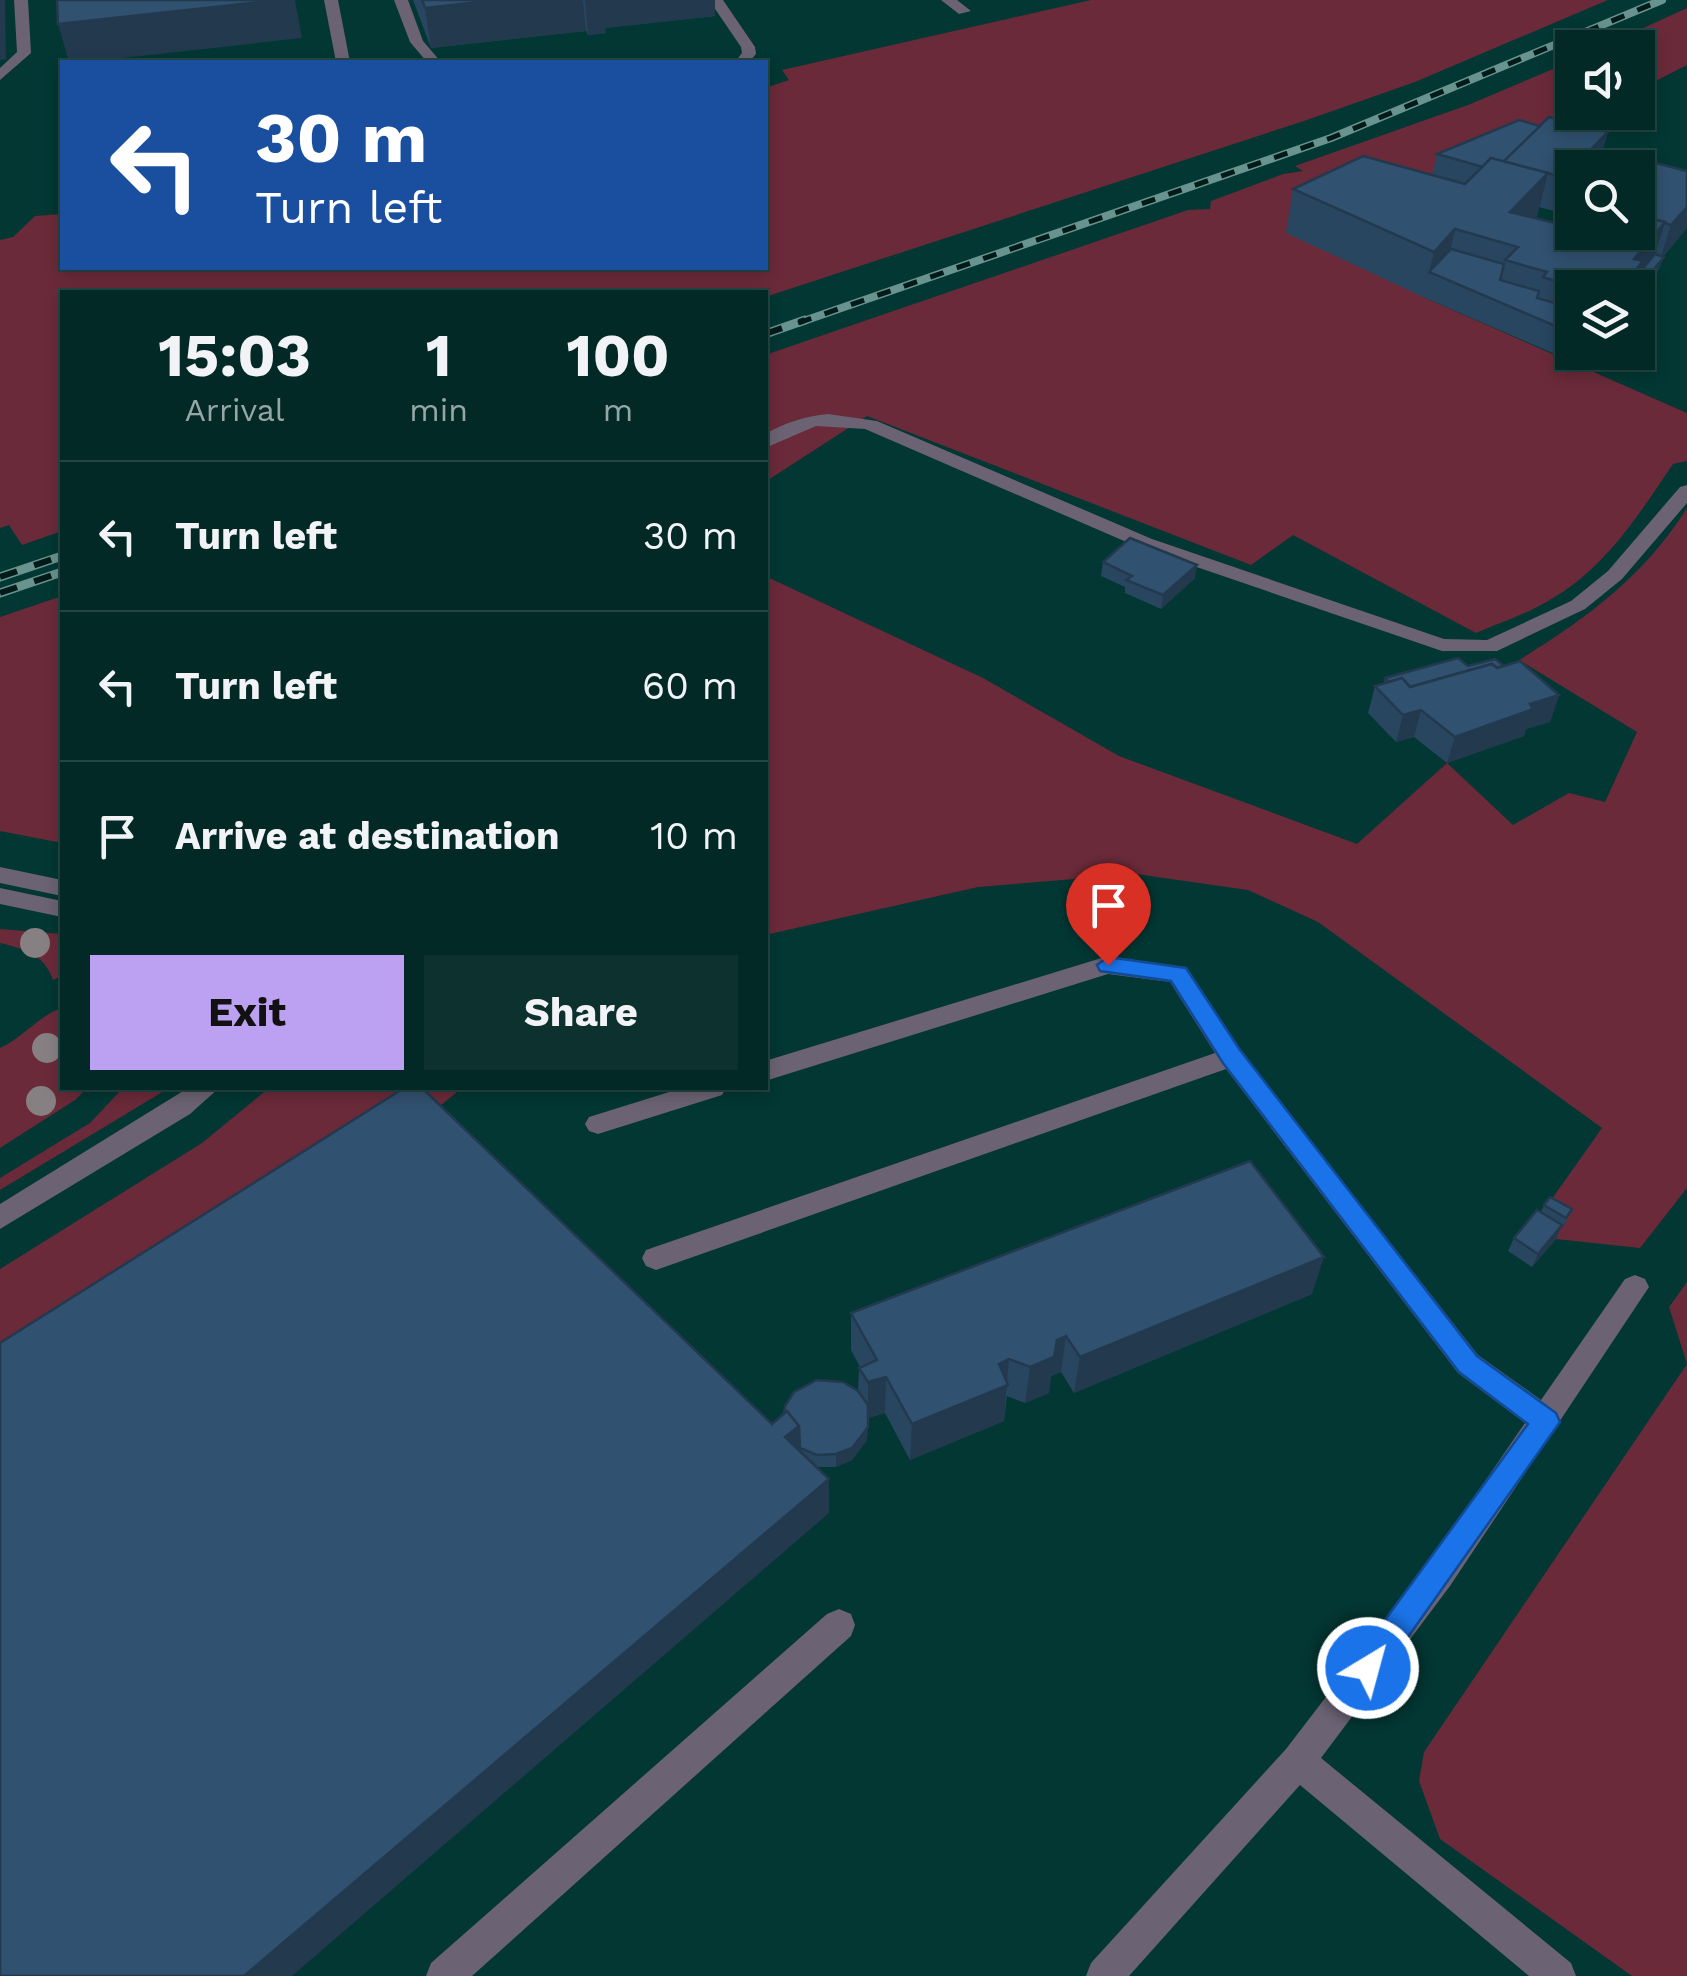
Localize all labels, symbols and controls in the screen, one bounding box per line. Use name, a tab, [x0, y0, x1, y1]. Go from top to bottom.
map controls	[1555, 30, 1655, 370]
button: sound	[1555, 30, 1655, 130]
text: 30 m	[255, 97, 427, 179]
icon: left	[90, 100, 220, 230]
button: search	[1555, 150, 1655, 250]
text: Turn left	[255, 181, 442, 234]
button: layers	[1555, 270, 1655, 370]
text: 15:03	[158, 320, 311, 391]
text: 1	[426, 320, 452, 391]
text: 100	[567, 320, 670, 391]
text: Arrival	[185, 391, 285, 429]
text: min	[409, 391, 468, 429]
text: m	[603, 391, 633, 429]
icon: left	[90, 509, 145, 564]
text: Turn left	[175, 514, 337, 558]
text: 30 m	[643, 514, 738, 558]
icon: left	[90, 659, 145, 714]
text: Turn left	[175, 664, 337, 708]
text: 60 m	[642, 664, 738, 708]
icon: arrive	[90, 809, 145, 864]
text: Arrive at destination	[175, 814, 560, 858]
text: 10 m	[650, 814, 738, 858]
pin	[1066, 863, 1151, 966]
icon: arrive	[1081, 878, 1136, 933]
button: Exit	[90, 955, 404, 1070]
button: Share	[424, 955, 738, 1070]
position arrow	[1316, 1616, 1420, 1720]

